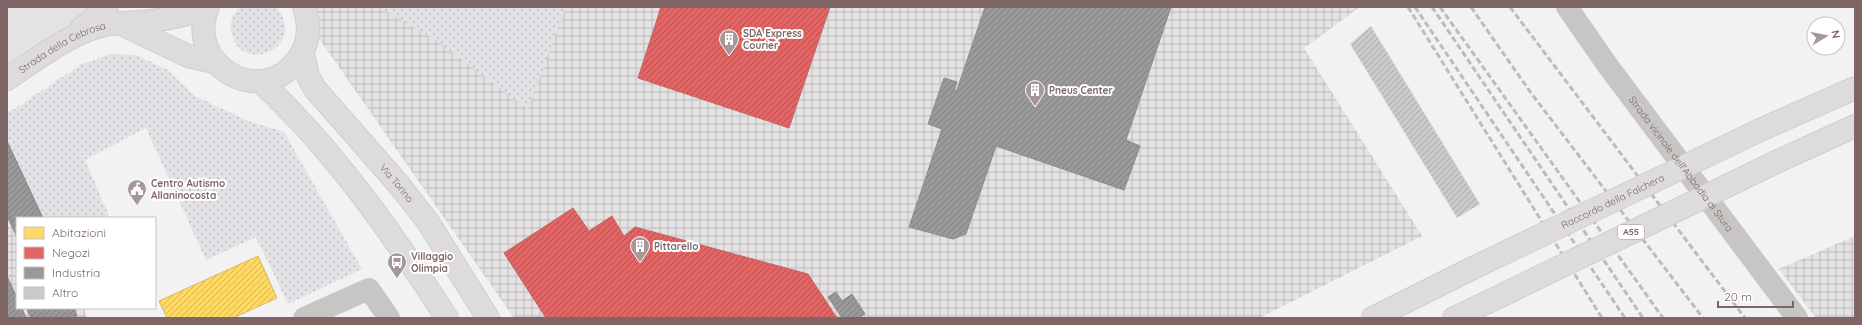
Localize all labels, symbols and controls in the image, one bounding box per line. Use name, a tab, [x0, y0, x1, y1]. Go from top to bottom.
north arrow	[1806, 16, 1846, 56]
street label: Strada della Cebrosa	[16, 19, 107, 76]
place label: SDA Express Courier	[743, 27, 802, 52]
building icon: SDA Express Courier	[718, 28, 740, 56]
text: N	[1828, 29, 1843, 39]
building icon: Pneus Center	[1024, 79, 1046, 107]
place label: Pneus Center	[1049, 84, 1113, 97]
street label: Strada vicinale dell'Abbadia di Stura	[1626, 94, 1736, 234]
street label: Via Torino	[377, 161, 416, 205]
street label: Raccordo della Falchera	[1559, 171, 1666, 232]
place label: Centro Autismo Allaninocosta	[151, 177, 225, 202]
public building icon: Centro Autismo Allaninocosta	[126, 178, 148, 206]
legend	[16, 217, 156, 309]
text: Abitazioni	[52, 225, 106, 240]
road number: A55	[1618, 225, 1644, 239]
building icon: Pittarello	[629, 235, 651, 263]
place label: Pittarello	[654, 240, 698, 253]
text: Negozi	[52, 245, 90, 260]
place label: Villaggio Olimpia	[411, 250, 453, 275]
bus stop icon: Villaggio Olimpia	[386, 251, 408, 279]
text: Industria	[52, 265, 100, 280]
scale bar	[1718, 283, 1793, 309]
text: Altro	[52, 285, 78, 300]
text: 20 m	[1724, 289, 1752, 304]

